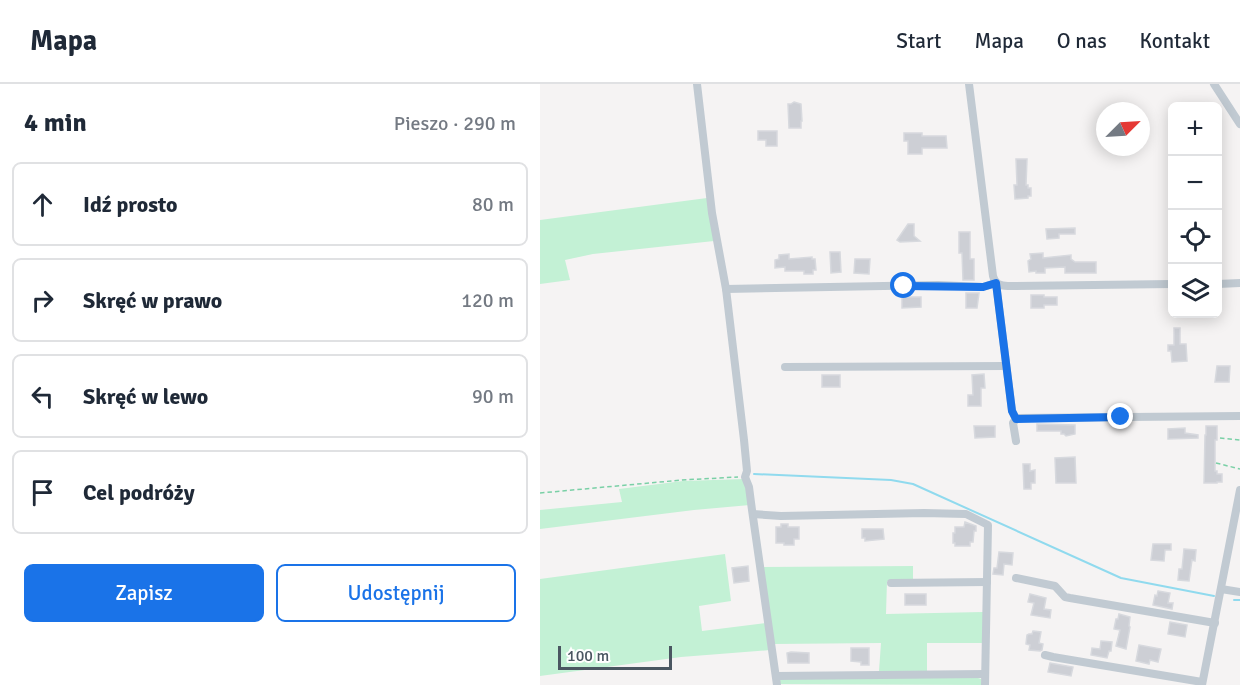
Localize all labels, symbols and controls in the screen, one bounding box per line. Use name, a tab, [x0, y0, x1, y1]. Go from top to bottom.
text: Mapa	[30, 24, 97, 58]
text: Start	[896, 28, 941, 54]
text: Mapa	[974, 28, 1024, 54]
text: O nas	[1057, 28, 1107, 54]
text: Kontakt	[1140, 28, 1210, 54]
north arrow	[1096, 102, 1150, 156]
map controls	[1168, 102, 1222, 318]
button: +	[1168, 102, 1222, 156]
text: 4 min	[24, 107, 87, 139]
text: Pieszo · 290 m	[394, 111, 516, 136]
button: −	[1168, 156, 1222, 210]
icon: ahead	[26, 188, 59, 221]
text: Idź prosto	[83, 191, 178, 218]
text: 80 m	[472, 192, 514, 217]
button: locate	[1168, 210, 1222, 264]
button: layers	[1168, 264, 1222, 318]
route start	[890, 272, 916, 298]
icon: right	[26, 284, 59, 317]
text: Skręć w prawo	[83, 287, 222, 314]
text: 120 m	[461, 288, 514, 313]
icon: left	[26, 380, 59, 413]
text: Skręć w lewo	[83, 383, 208, 410]
text: 90 m	[472, 384, 514, 409]
route end	[1107, 403, 1133, 429]
icon: arrive	[26, 476, 59, 509]
text: Cel podróży	[83, 479, 195, 506]
button: Zapisz	[24, 564, 264, 622]
button: Udostępnij	[276, 564, 516, 622]
scale bar	[558, 643, 672, 670]
text: 100 m	[567, 646, 609, 666]

